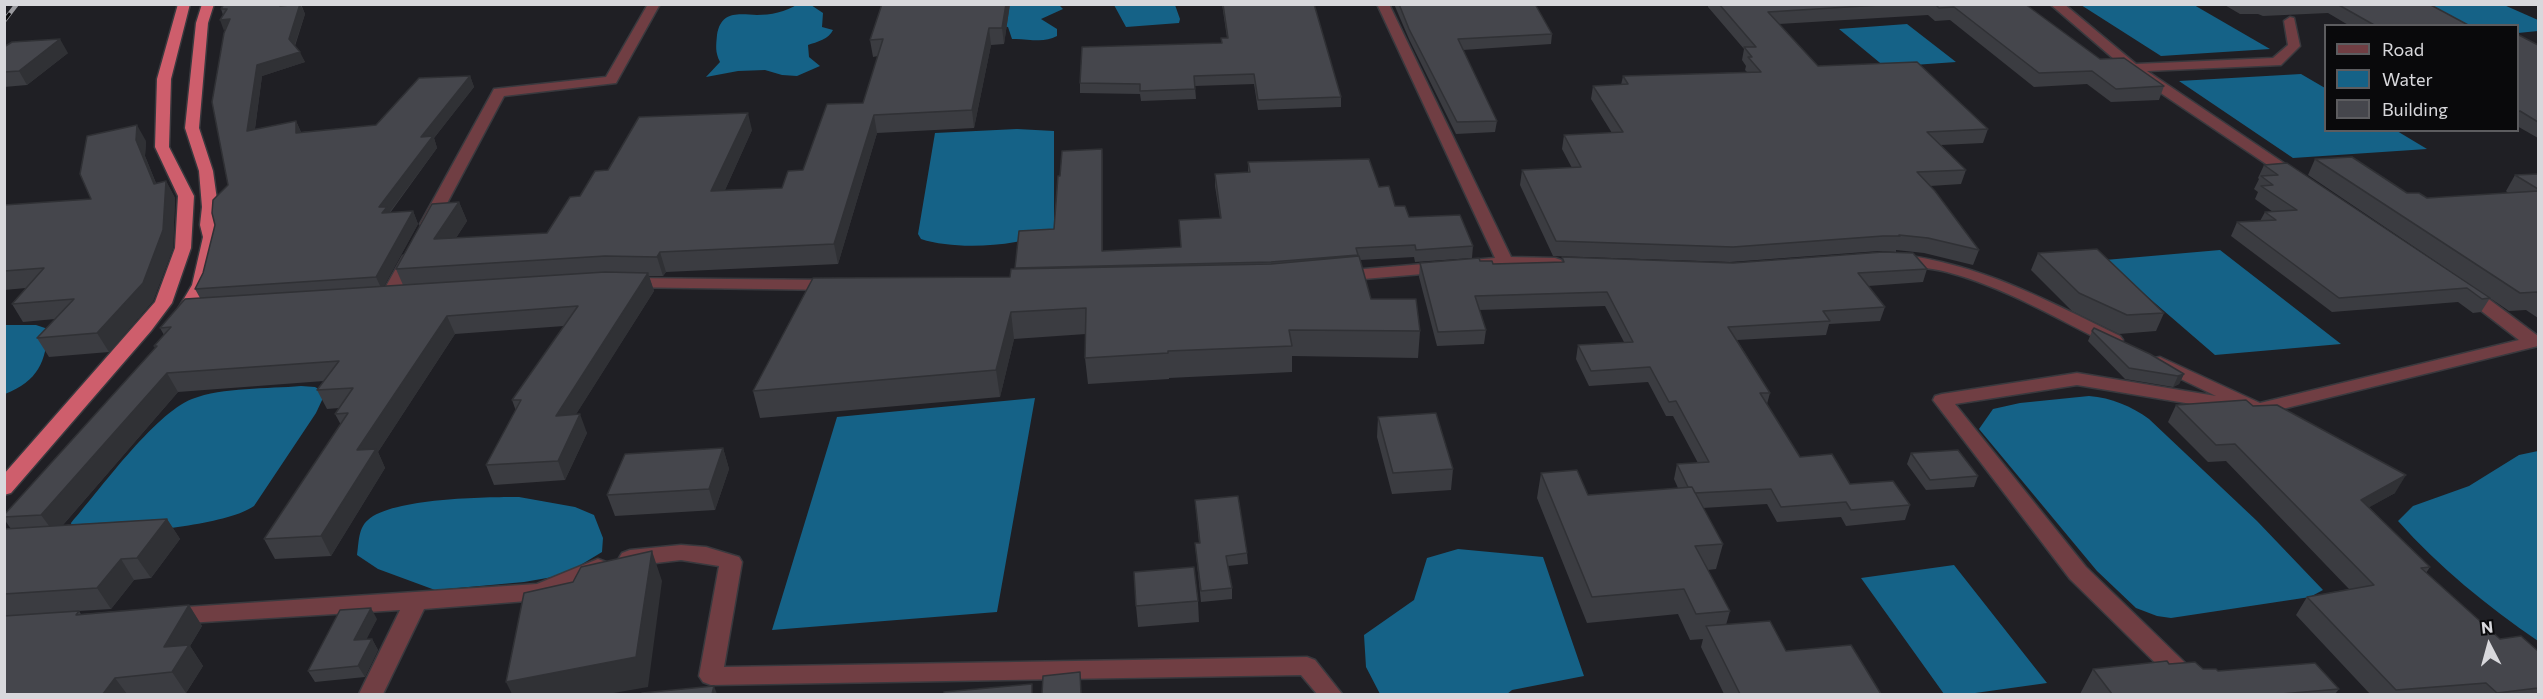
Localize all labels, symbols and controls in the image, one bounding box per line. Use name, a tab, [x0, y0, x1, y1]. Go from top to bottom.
legend	[2324, 24, 2519, 132]
text: Road	[2382, 38, 2424, 60]
text: Water	[2382, 68, 2433, 90]
text: Building	[2382, 98, 2448, 120]
north arrow	[2459, 615, 2519, 675]
text: N	[2480, 617, 2494, 637]

